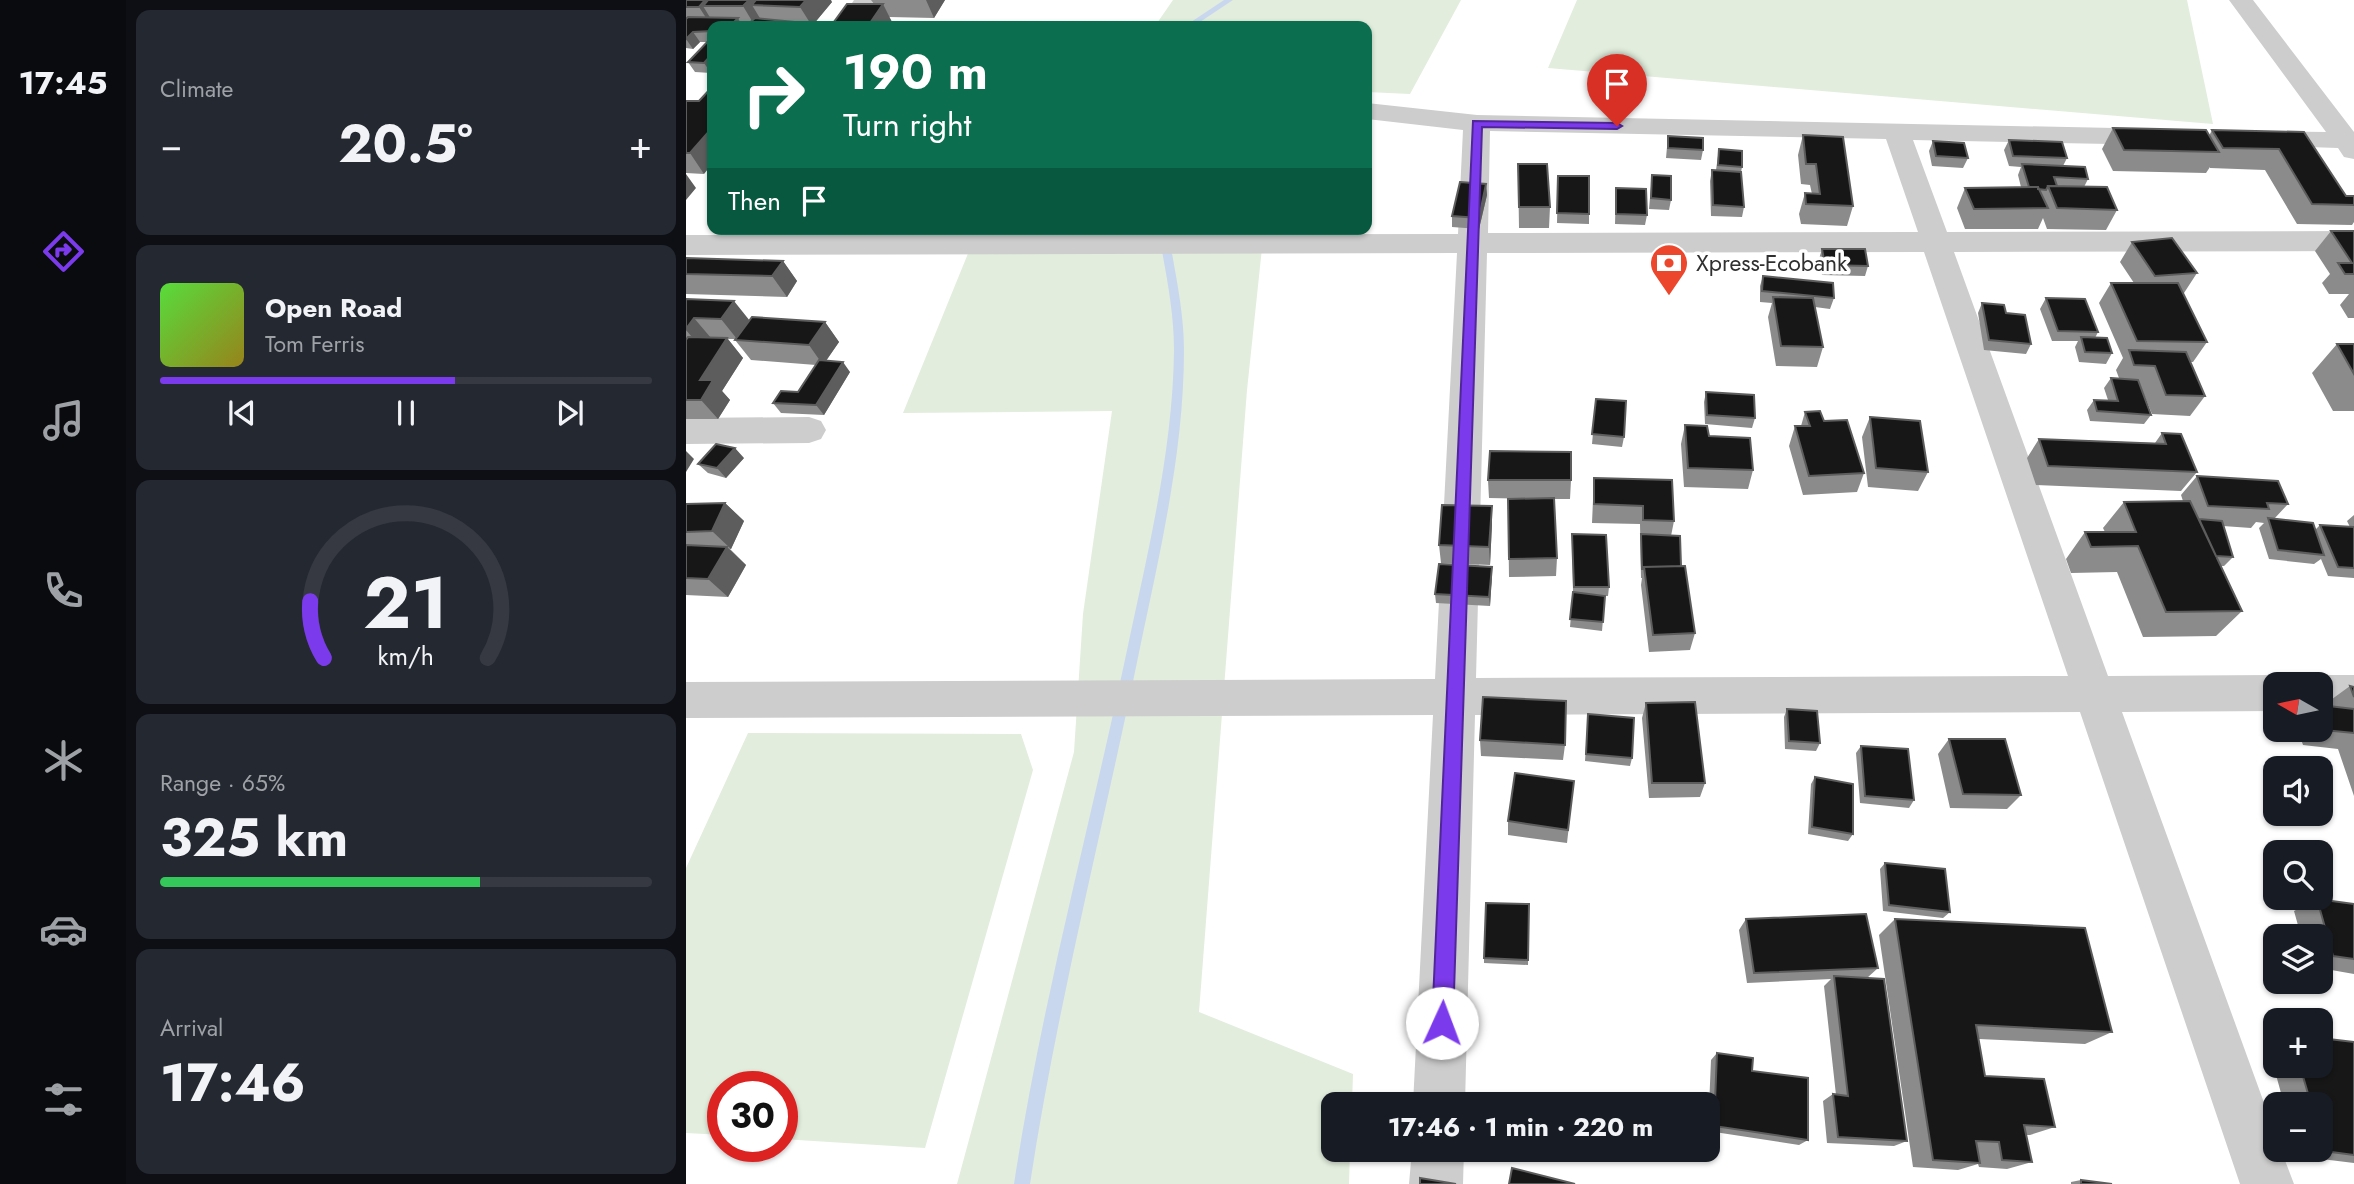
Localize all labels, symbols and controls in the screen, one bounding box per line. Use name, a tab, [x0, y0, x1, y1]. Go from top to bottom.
text: 190 m	[843, 37, 988, 107]
icon: right	[728, 49, 819, 140]
pin	[1587, 54, 1647, 126]
text: 17:45	[19, 60, 107, 106]
icon: arrive	[1598, 65, 1636, 103]
text: Climate	[160, 72, 233, 106]
text: Turn right	[843, 102, 972, 148]
text: 20.5°	[338, 106, 473, 182]
text: −	[160, 117, 182, 172]
text: +	[629, 117, 652, 172]
text: Then	[728, 182, 781, 220]
icon: arrive	[795, 182, 833, 220]
icon: directions	[39, 227, 88, 276]
bank icon: Xpress-Ecobank	[1648, 242, 1690, 297]
place label: Xpress-Ecobank	[1696, 246, 1848, 280]
text: Open Road	[265, 289, 402, 327]
text: Tom Ferris	[265, 327, 364, 361]
icon: previous	[223, 394, 261, 432]
icon: pause	[387, 394, 425, 432]
icon: next	[551, 394, 589, 432]
icon: music	[39, 396, 88, 445]
text: 21	[364, 550, 448, 655]
icon: phone	[39, 566, 88, 615]
text: km/h	[378, 638, 434, 674]
north arrow	[2263, 672, 2333, 742]
map controls	[2263, 672, 2333, 1162]
icon: climate	[39, 736, 88, 785]
button: sound	[2263, 756, 2333, 826]
text: Range · 65%	[160, 766, 285, 800]
text: 325 km	[160, 800, 348, 876]
button: search	[2263, 840, 2333, 910]
icon: car	[39, 905, 88, 954]
button: layers	[2263, 924, 2333, 994]
position arrow	[1405, 986, 1479, 1060]
button: +	[2263, 1008, 2333, 1078]
text: Arrival	[160, 1011, 223, 1045]
text: 17:46	[160, 1045, 306, 1121]
speed limit sign: 30	[707, 1071, 798, 1162]
icon: filters	[39, 1075, 88, 1124]
button: −	[2263, 1092, 2333, 1162]
text: 17:46 · 1 min · 220 m	[1388, 1108, 1653, 1146]

